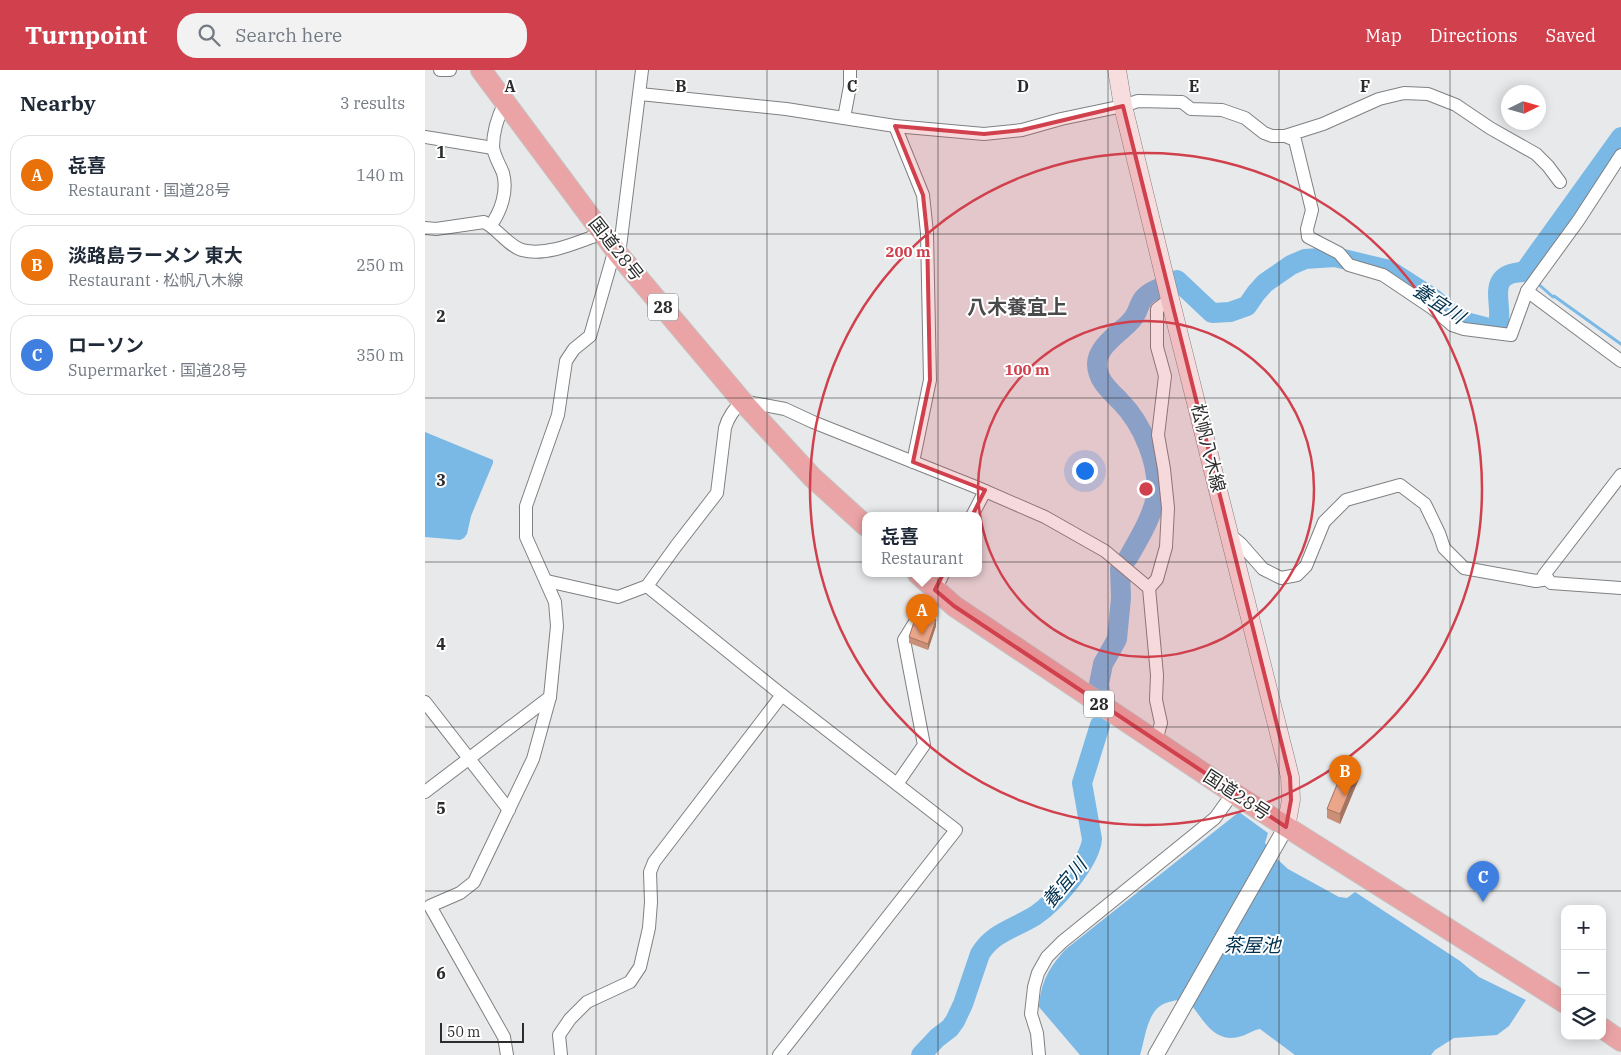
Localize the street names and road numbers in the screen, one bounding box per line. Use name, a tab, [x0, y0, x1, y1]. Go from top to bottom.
street label: 国道28号	[584, 212, 649, 286]
road number: 28	[648, 293, 678, 320]
street label: 松帆八木線	[1186, 401, 1231, 494]
road number: 28	[1084, 690, 1114, 718]
street label: 国道28号	[1199, 764, 1275, 825]

